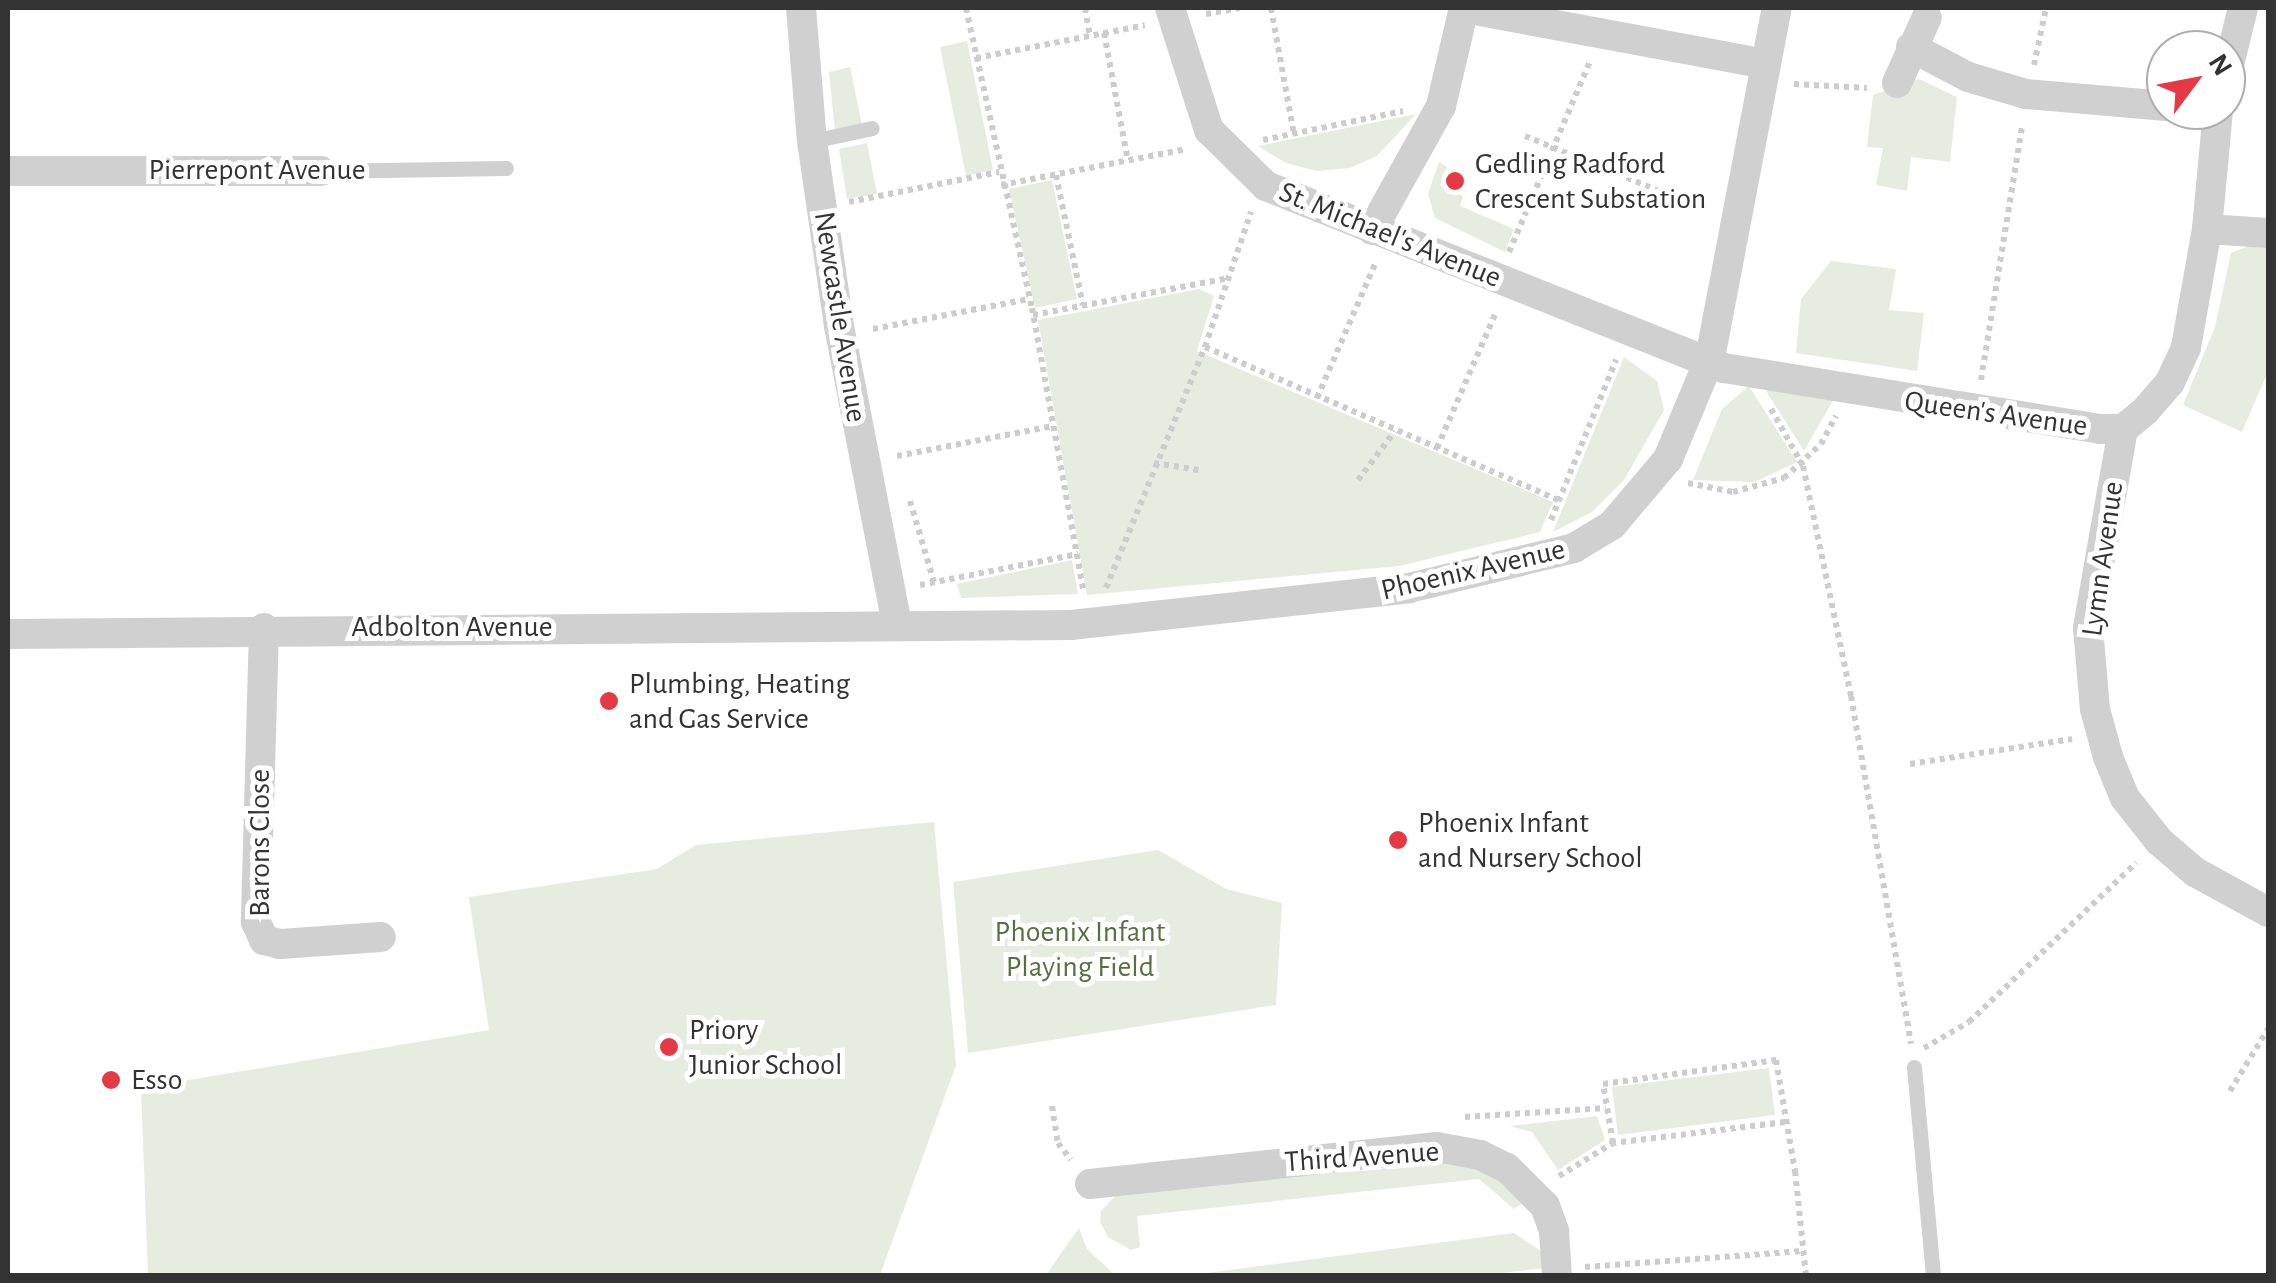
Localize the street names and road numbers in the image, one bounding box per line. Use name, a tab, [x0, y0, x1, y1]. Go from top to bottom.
street label: Pierrepont Avenue	[148, 152, 366, 188]
street label: St. Michael's Avenue	[1274, 174, 1506, 296]
street label: Newcastle Avenue	[806, 209, 874, 425]
street label: Queen's Avenue	[1902, 383, 2090, 445]
street label: Lymn Avenue	[2074, 479, 2132, 639]
street label: Phoenix Avenue	[1377, 531, 1569, 609]
street label: Adbolton Avenue	[351, 609, 553, 645]
street label: Barons Close	[242, 769, 278, 917]
street label: Third Avenue	[1284, 1134, 1440, 1180]

